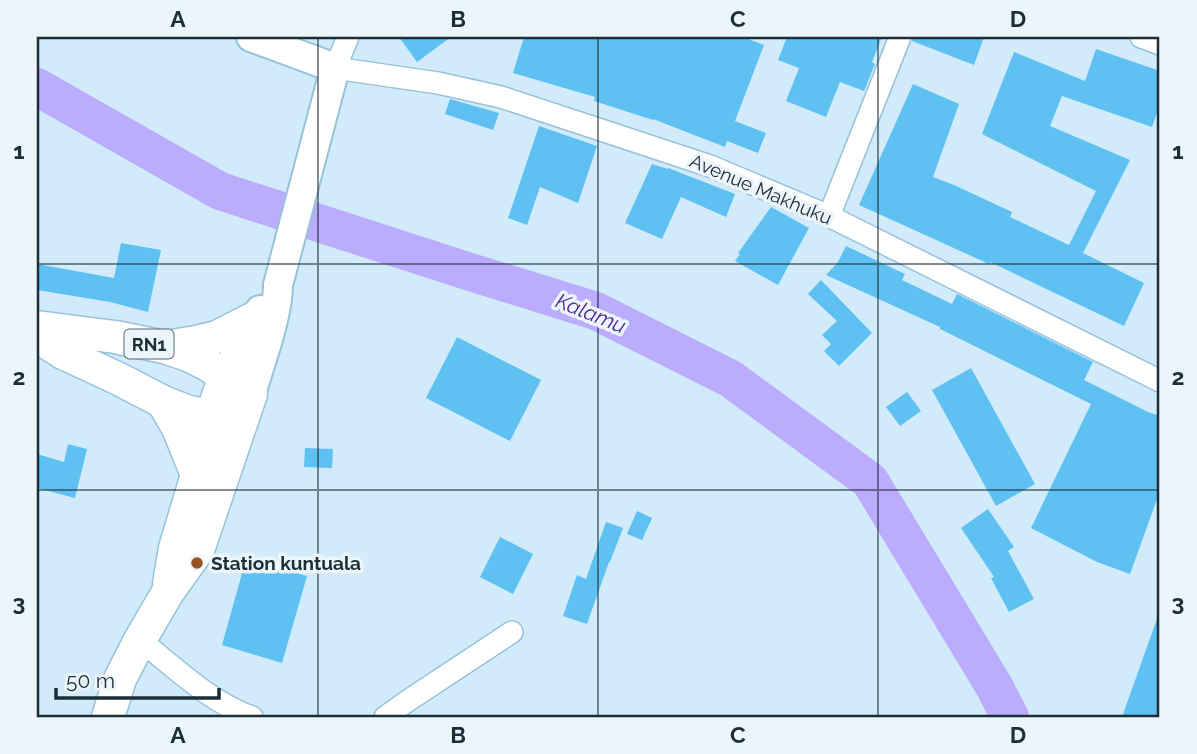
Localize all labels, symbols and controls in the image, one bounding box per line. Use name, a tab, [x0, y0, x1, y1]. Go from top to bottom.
text: A	[170, 5, 186, 32]
text: B	[450, 5, 466, 32]
text: C	[730, 5, 746, 32]
text: D	[1010, 5, 1026, 32]
text: 1	[13, 137, 25, 164]
text: 1	[1172, 137, 1184, 164]
street label: Avenue Makhuku	[687, 149, 835, 229]
water label: Kalamu	[552, 288, 630, 338]
road number: RN1	[124, 330, 174, 358]
text: 2	[13, 363, 25, 390]
text: 2	[1172, 363, 1184, 390]
place label: Station kuntuala	[211, 552, 361, 574]
marker: Station kuntuala	[189, 555, 205, 571]
text: 3	[13, 589, 25, 616]
text: 3	[1172, 589, 1184, 616]
scale bar	[56, 656, 219, 700]
text: 50 m	[66, 668, 115, 693]
text: A	[170, 721, 186, 748]
text: B	[450, 721, 466, 748]
text: C	[730, 721, 746, 748]
text: D	[1010, 721, 1026, 748]

